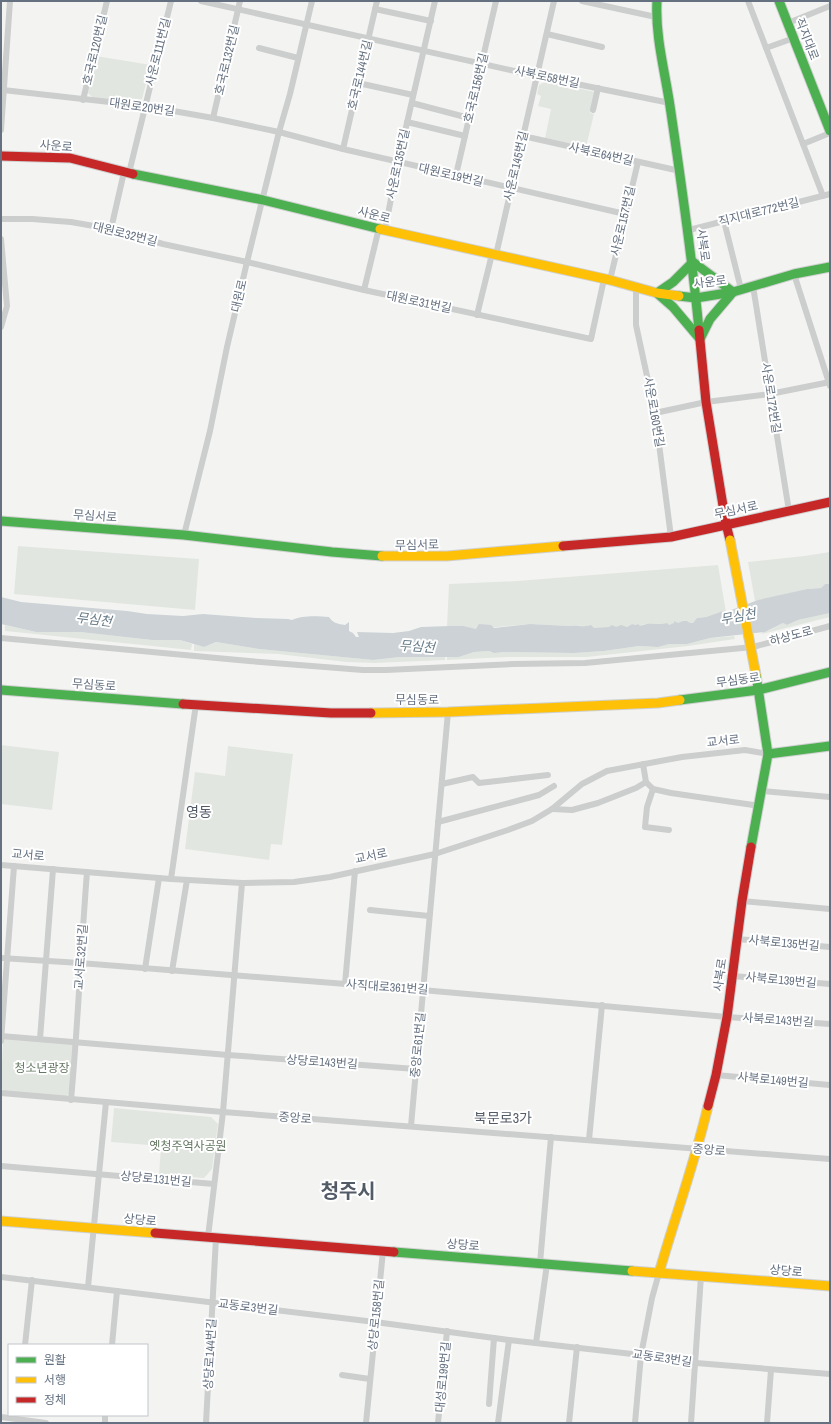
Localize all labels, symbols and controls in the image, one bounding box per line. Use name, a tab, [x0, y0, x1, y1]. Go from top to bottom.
street label: 호국로120번길	[79, 13, 111, 87]
street label: 사운로111번길	[142, 16, 174, 88]
street label: 직지대로	[792, 16, 822, 62]
street label: 호국로132번길	[211, 23, 243, 97]
street label: 호국로144번길	[344, 38, 376, 112]
street label: 호국로156번길	[460, 51, 492, 125]
street label: 사북로58번길	[513, 62, 581, 92]
street label: 대원로20번길	[108, 94, 176, 120]
street label: 사운로135번길	[383, 127, 413, 201]
street label: 사운로145번길	[500, 129, 532, 203]
street label: 사운로	[39, 137, 73, 155]
street label: 사북로64번길	[567, 139, 635, 169]
street label: 대원로19번길	[417, 160, 485, 190]
street label: 사운로157번길	[607, 184, 639, 258]
street label: 직지대로772번길	[717, 194, 801, 230]
street label: 사운로	[356, 203, 392, 227]
street label: 대원로32번길	[91, 218, 159, 250]
street label: 사북로	[693, 227, 713, 263]
street label: 사운로	[693, 272, 727, 292]
street label: 대원로	[227, 278, 251, 314]
street label: 대원로31번길	[385, 287, 453, 317]
street label: 사운로172번길	[757, 361, 785, 435]
street label: 사운로160번길	[640, 375, 668, 449]
street label: 무심서로	[713, 498, 759, 522]
street label: 무심서로	[72, 506, 118, 526]
street label: 무심서로	[395, 537, 439, 553]
water label: 무심천	[719, 605, 758, 628]
water label: 무심천	[75, 609, 114, 630]
street label: 하상도로	[768, 623, 814, 649]
water label: 무심천	[398, 637, 436, 656]
street label: 무심동로	[715, 669, 761, 691]
street label: 무심동로	[71, 675, 117, 695]
street label: 무심동로	[395, 692, 439, 708]
street label: 교서로	[706, 731, 740, 751]
district label: 영동	[186, 803, 212, 821]
street label: 교서로	[353, 845, 389, 867]
street label: 교서로	[11, 846, 45, 864]
street label: 교서로32번길	[71, 923, 91, 991]
street label: 사북로135번길	[748, 932, 820, 954]
street label: 사북로	[710, 957, 730, 993]
street label: 사북로139번길	[745, 969, 817, 991]
street label: 사직대로361번길	[345, 976, 429, 998]
street label: 사북로143번길	[742, 1010, 814, 1030]
street label: 중앙로61번길	[407, 1011, 429, 1079]
street label: 상당로143번길	[286, 1052, 358, 1072]
park label: 청소년광장	[14, 1060, 70, 1076]
street label: 사북로149번길	[737, 1069, 809, 1091]
street label: 중앙로	[278, 1109, 312, 1127]
district label: 북문로3가	[474, 1109, 532, 1127]
park label: 옛청주역사공원	[149, 1138, 227, 1154]
street label: 중앙로	[692, 1141, 726, 1159]
street label: 상당로131번길	[120, 1168, 192, 1190]
district label: 청주시	[320, 1177, 376, 1204]
street label: 상당로	[123, 1211, 157, 1229]
street label: 상당로	[446, 1236, 480, 1254]
street label: 상당로	[769, 1262, 803, 1280]
street label: 상당로158번길	[364, 1279, 388, 1351]
street label: 교동로3번길	[217, 1295, 279, 1319]
street label: 상당로144번길	[200, 1318, 220, 1390]
street label: 대성로199번길	[432, 1341, 454, 1413]
legend	[8, 1344, 148, 1416]
street label: 교동로3번길	[631, 1346, 693, 1370]
text: 원활	[44, 1352, 66, 1368]
text: 서행	[44, 1372, 66, 1388]
text: 정체	[44, 1392, 66, 1408]

